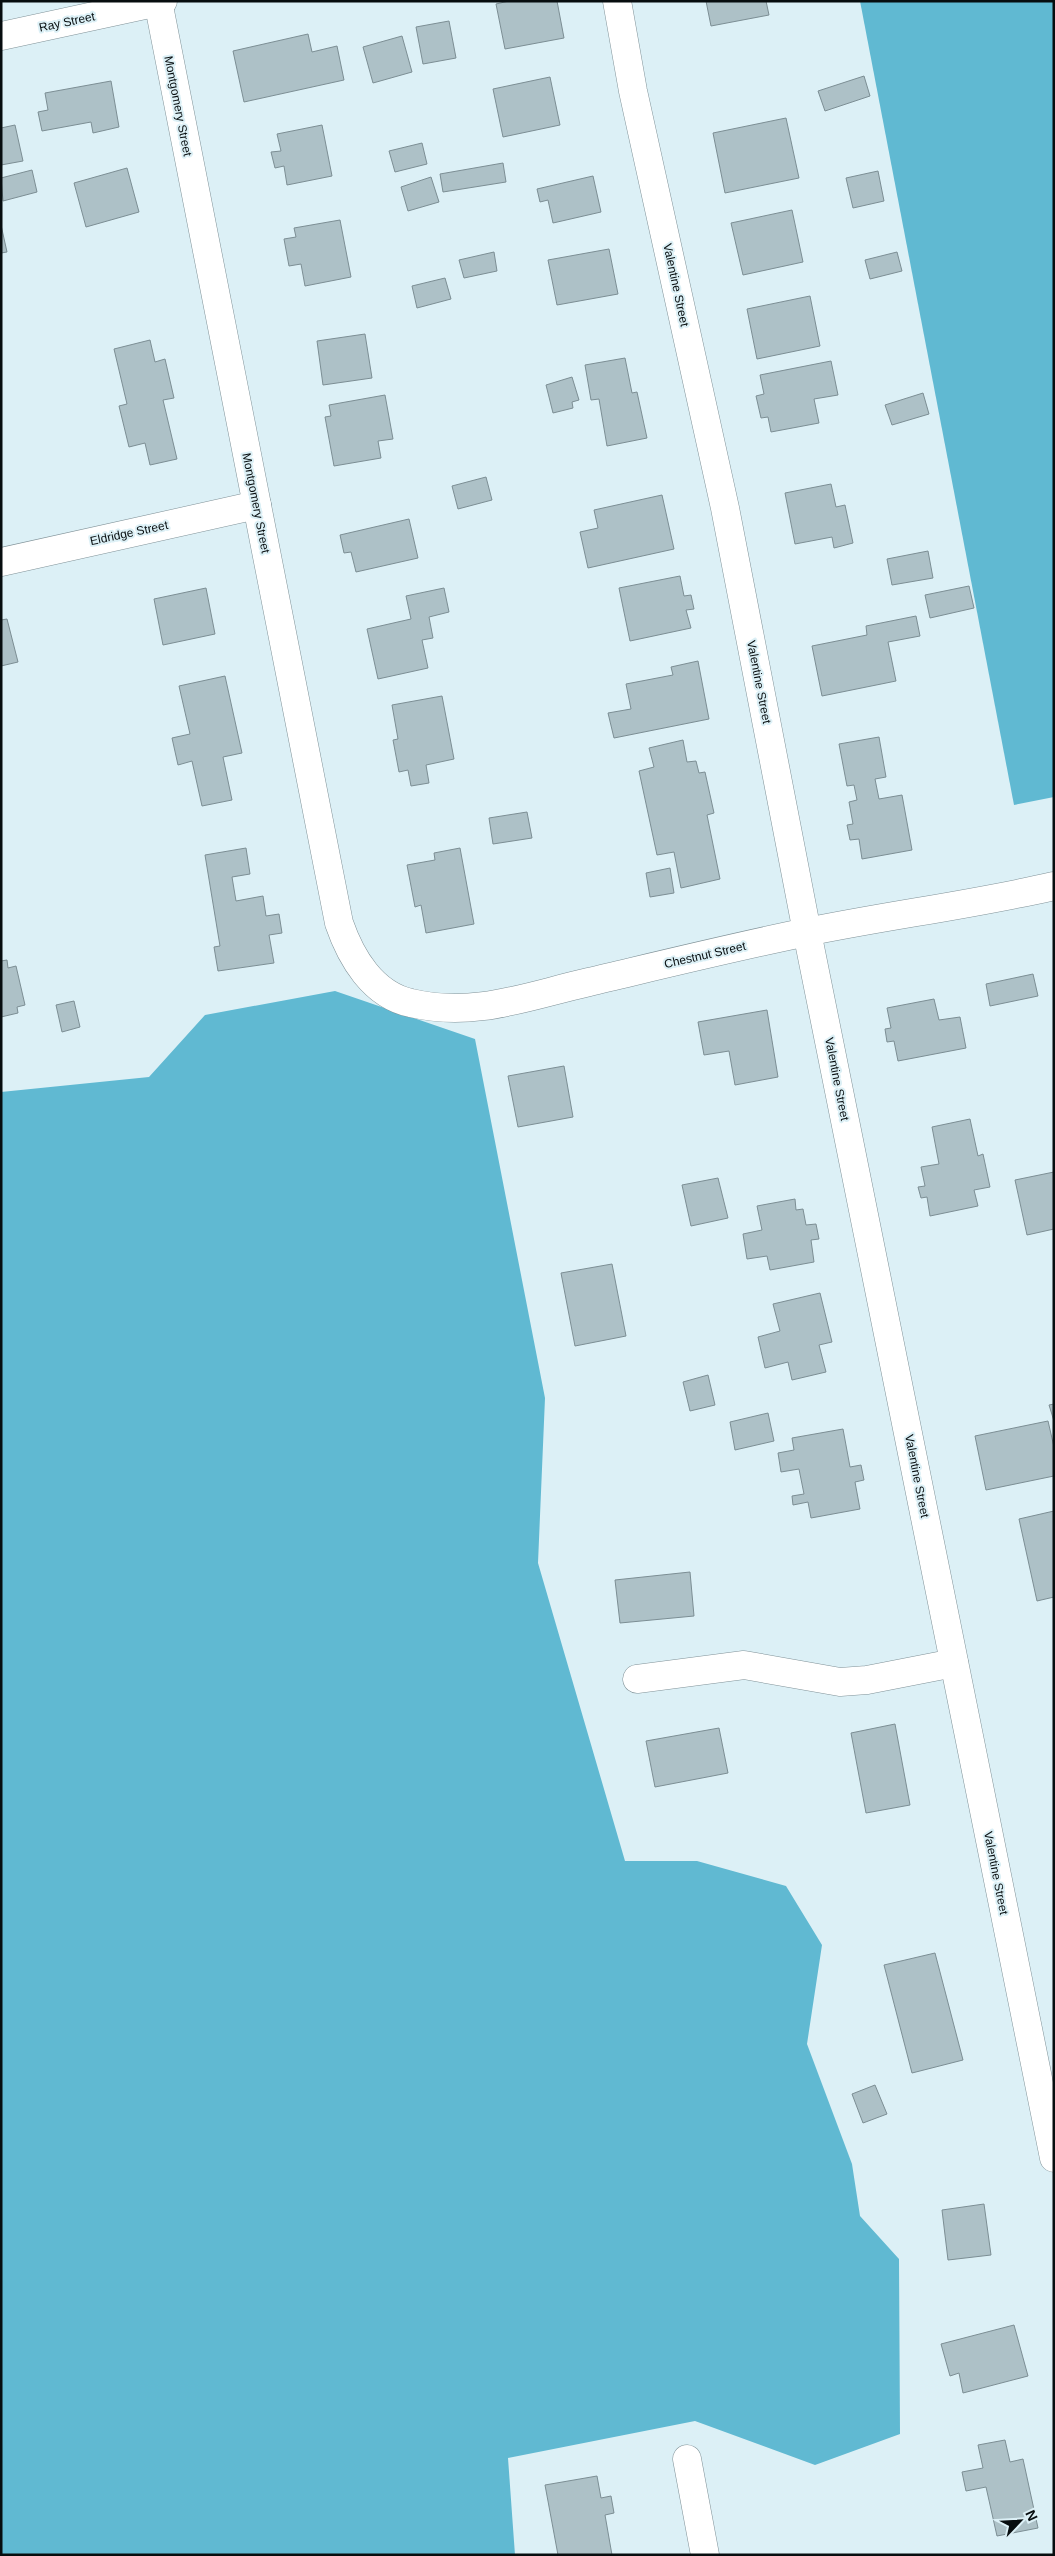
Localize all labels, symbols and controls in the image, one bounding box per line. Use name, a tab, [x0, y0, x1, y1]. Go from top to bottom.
street label: Ray Street	[38, 9, 97, 35]
street label: Montgomery Street	[161, 55, 195, 158]
street label: Valentine Street	[660, 242, 692, 328]
street label: Montgomery Street	[239, 452, 273, 555]
street label: Eldridge Street	[89, 518, 170, 548]
street label: Valentine Street	[744, 639, 774, 725]
street label: Chestnut Street	[663, 939, 748, 971]
street label: Valentine Street	[822, 1036, 852, 1122]
street label: Valentine Street	[902, 1433, 932, 1519]
street label: Valentine Street	[981, 1830, 1011, 1916]
north arrow	[995, 2496, 1045, 2546]
text: N	[1022, 2508, 1041, 2523]

